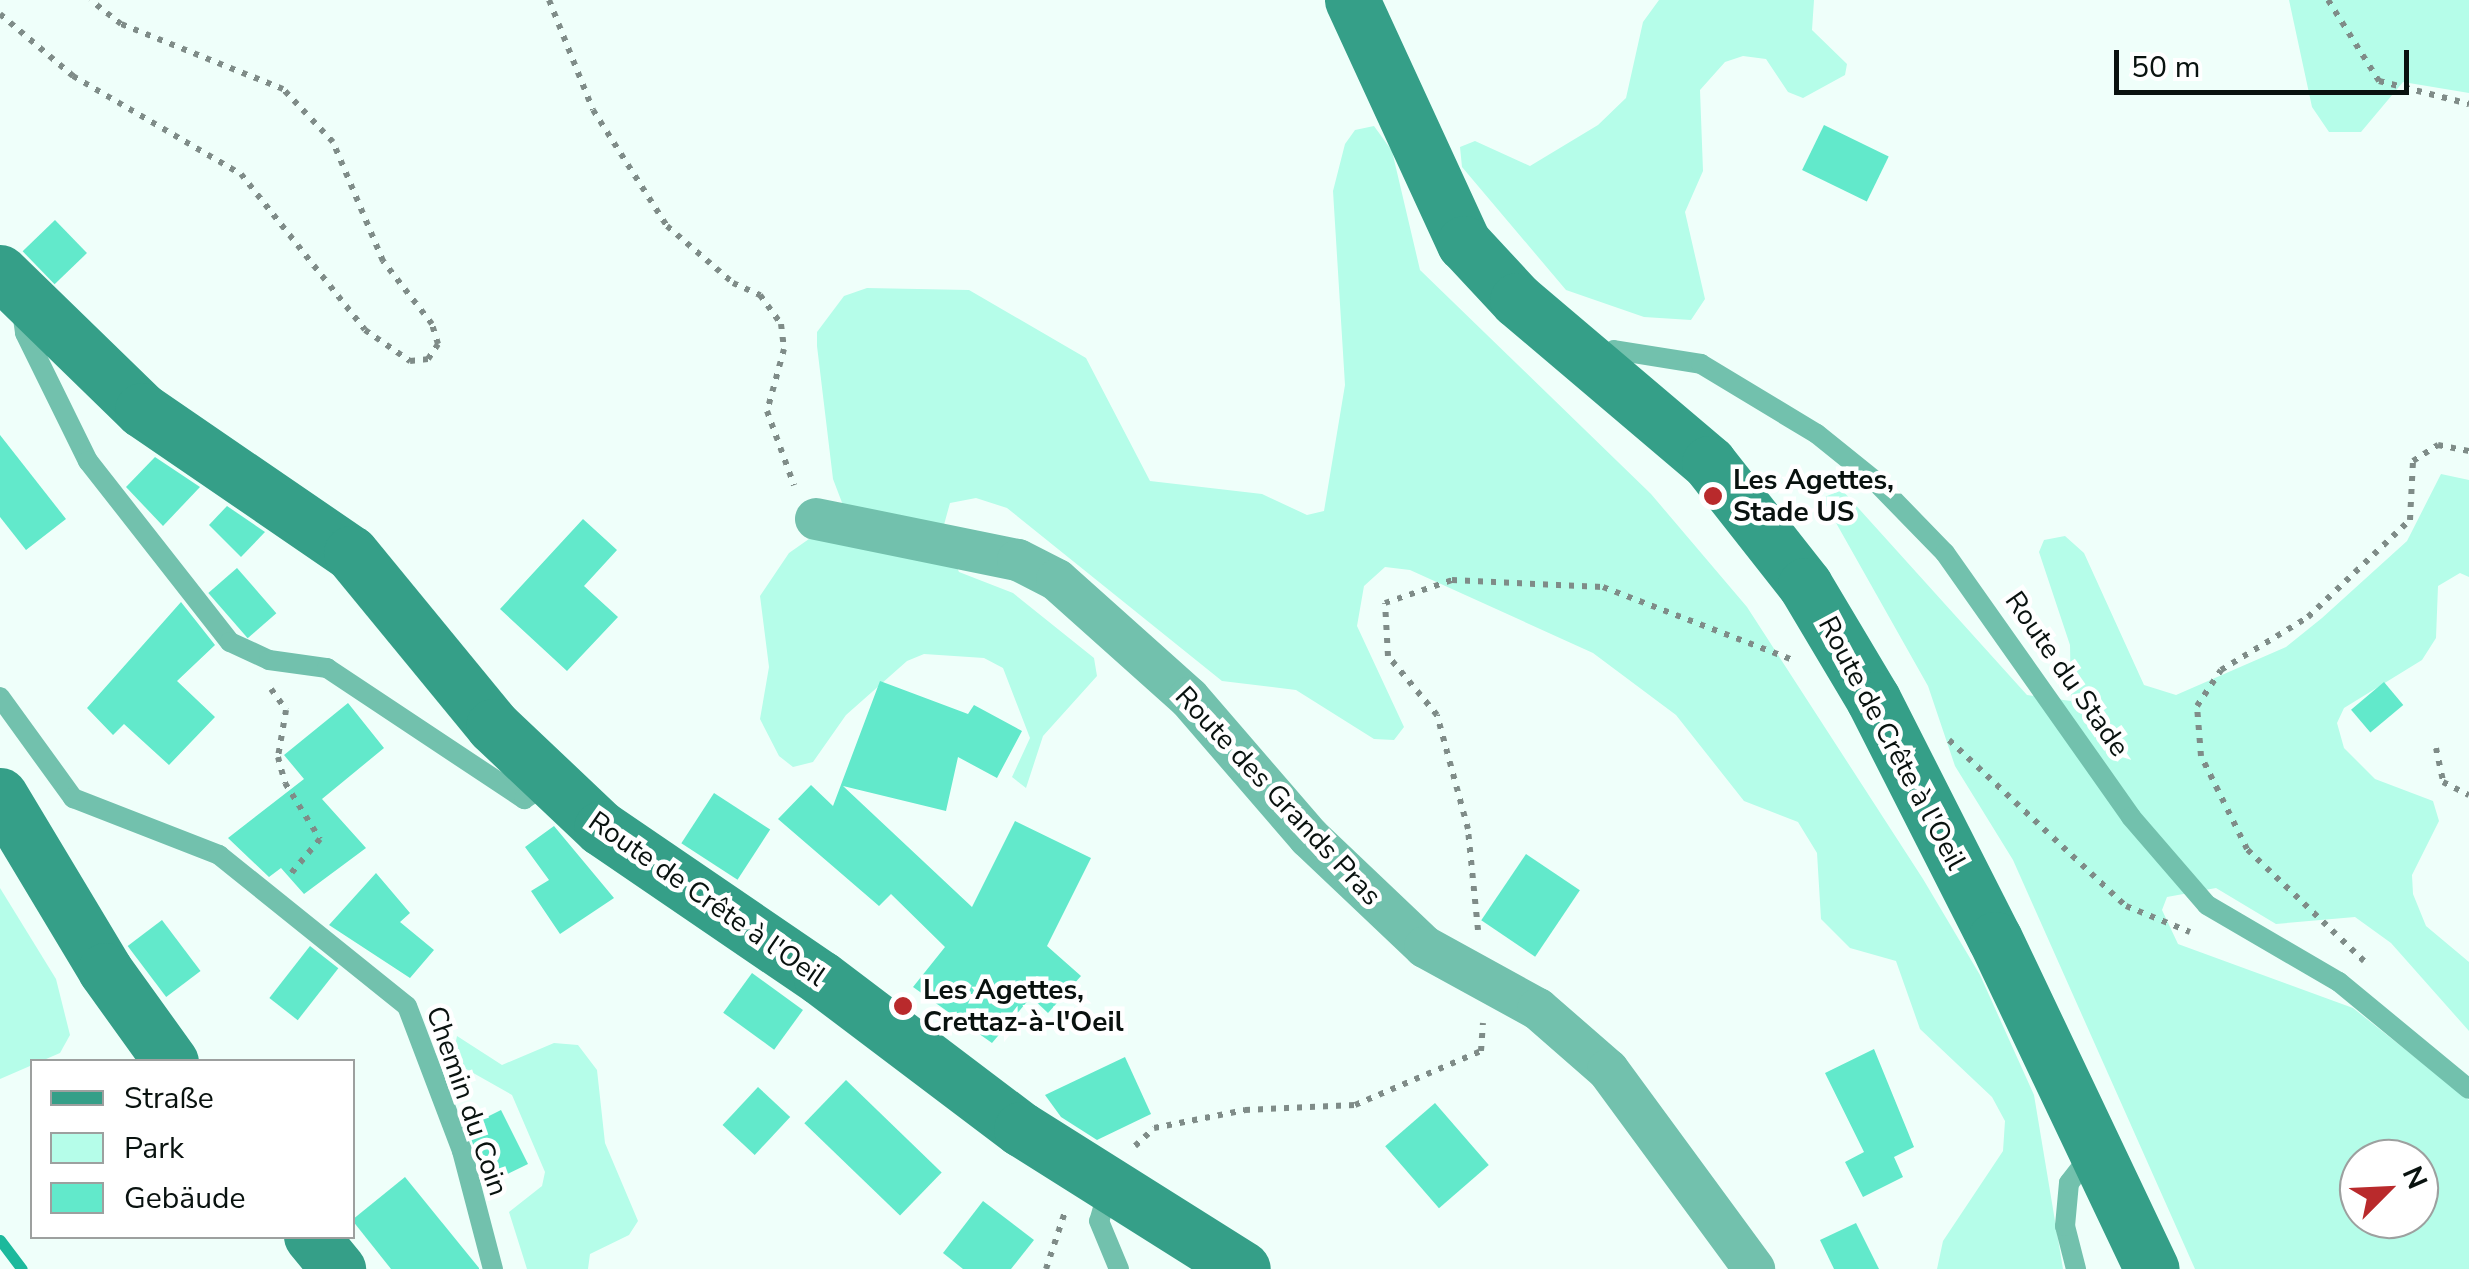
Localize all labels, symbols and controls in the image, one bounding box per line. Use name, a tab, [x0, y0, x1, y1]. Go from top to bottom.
scale bar	[2119, 30, 2414, 92]
text: 50 m	[2131, 47, 2200, 88]
place label: Les Agettes, Stade US	[1733, 463, 1894, 529]
marker: Les Agettes, Stade US	[1702, 485, 1724, 507]
street label: Route du Stade	[1998, 585, 2136, 763]
street label: Route de Crête à l'Oeil	[1811, 611, 1973, 875]
street label: Route des Grands Pras	[1168, 680, 1388, 912]
street label: Route de Crête à l'Oeil	[582, 804, 832, 994]
place label: Les Agettes, Crettaz-à-l'Oeil	[923, 973, 1124, 1039]
marker: Les Agettes, Crettaz-à-l'Oeil	[892, 995, 914, 1017]
street label: Chemin du Coin	[419, 1002, 515, 1200]
legend	[30, 1059, 355, 1239]
text: Straße	[124, 1078, 214, 1119]
text: Park	[124, 1128, 184, 1169]
north arrow	[2339, 1139, 2439, 1239]
text: N	[2393, 1160, 2436, 1195]
text: Gebäude	[124, 1178, 245, 1219]

